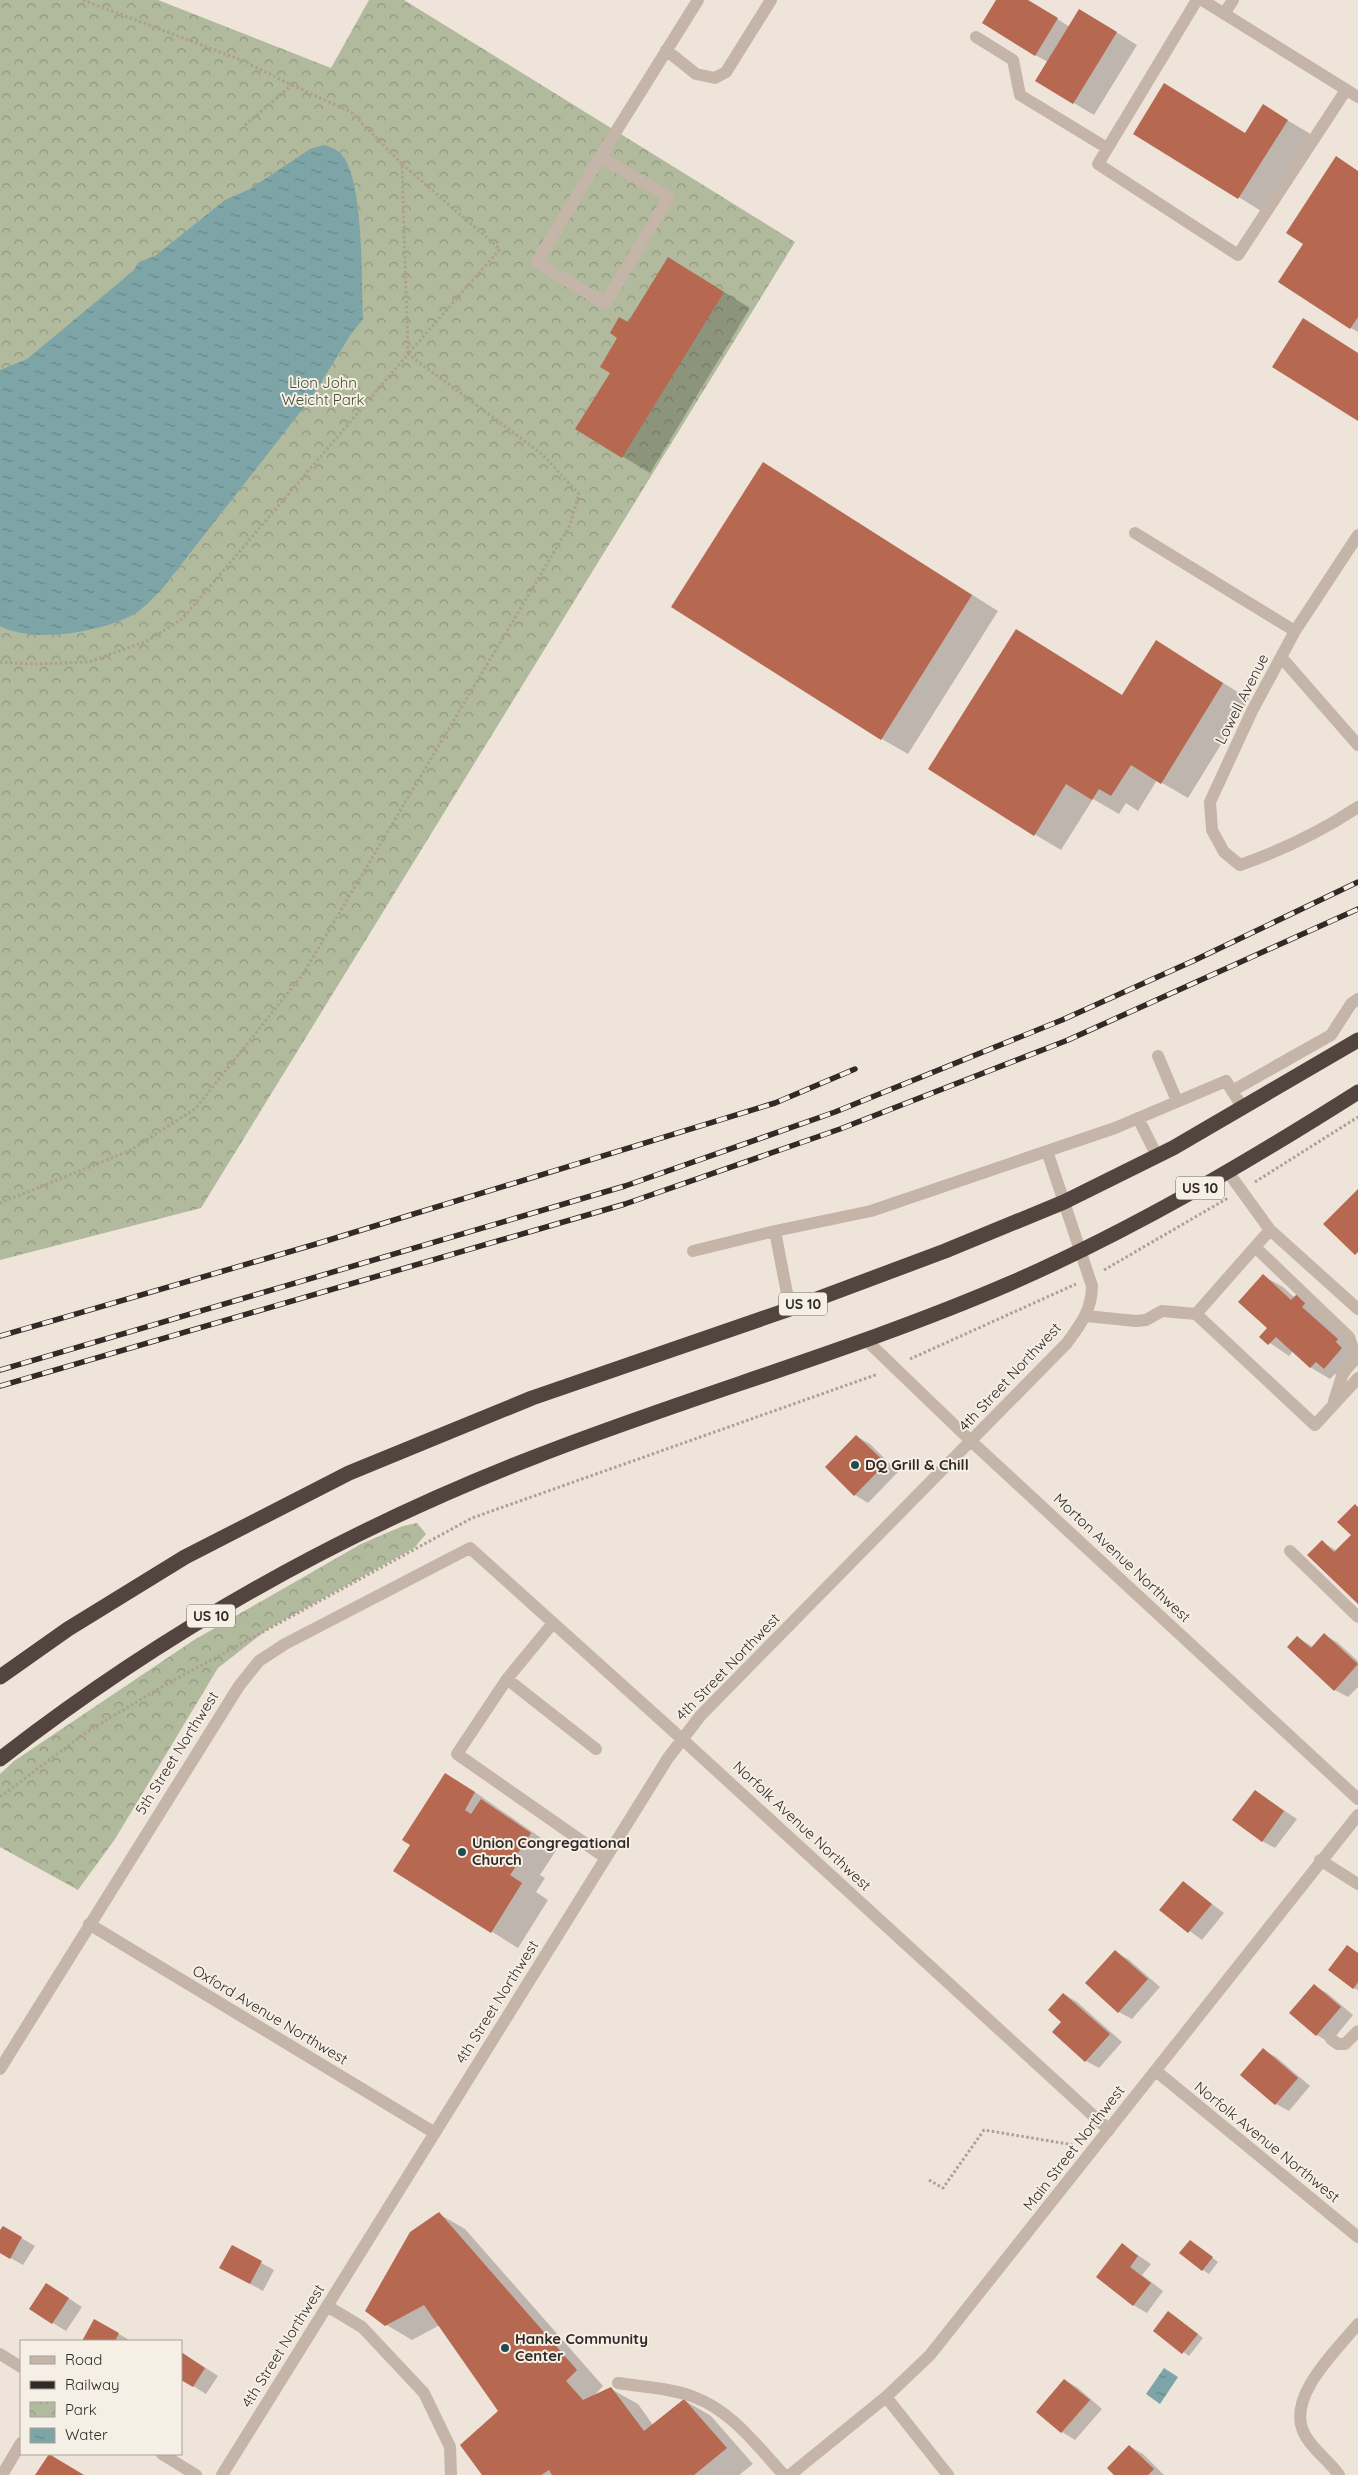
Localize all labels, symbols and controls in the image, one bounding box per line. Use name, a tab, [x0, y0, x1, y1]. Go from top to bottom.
park label: Lion John Weicht Park	[281, 373, 365, 409]
street label: Lowell Avenue	[1211, 650, 1273, 747]
road number: US 10	[1176, 1176, 1224, 1200]
road number: US 10	[779, 1292, 827, 1316]
street label: 4th Street Northwest	[954, 1318, 1065, 1435]
place label: DQ Grill & Chill	[865, 1455, 969, 1474]
marker: DQ Grill & Chill	[849, 1459, 861, 1471]
street label: Morton Avenue Northwest	[1050, 1489, 1195, 1626]
road number: US 10	[187, 1604, 235, 1628]
street label: 4th Street Northwest	[672, 1609, 784, 1724]
street label: 5th Street Northwest	[131, 1687, 222, 1818]
street label: Norfolk Avenue Northwest	[729, 1757, 875, 1895]
place label: Union Congregational Church	[472, 1833, 630, 1869]
marker: Union Congregational Church	[456, 1846, 468, 1858]
street label: 4th Street Northwest	[451, 1937, 542, 2067]
street label: Oxford Avenue Northwest	[189, 1961, 351, 2068]
street label: Norfolk Avenue Northwest	[1191, 2077, 1344, 2206]
street label: Main Street Northwest	[1019, 2081, 1128, 2214]
street label: 4th Street Northwest	[237, 2281, 328, 2411]
place label: Hanke Community Center	[515, 2329, 648, 2365]
legend	[20, 2340, 182, 2455]
marker: Hanke Community Center	[499, 2342, 511, 2354]
text: Road	[65, 2350, 102, 2369]
text: Railway	[65, 2375, 120, 2394]
text: Park	[65, 2400, 97, 2419]
text: Water	[65, 2425, 108, 2444]

